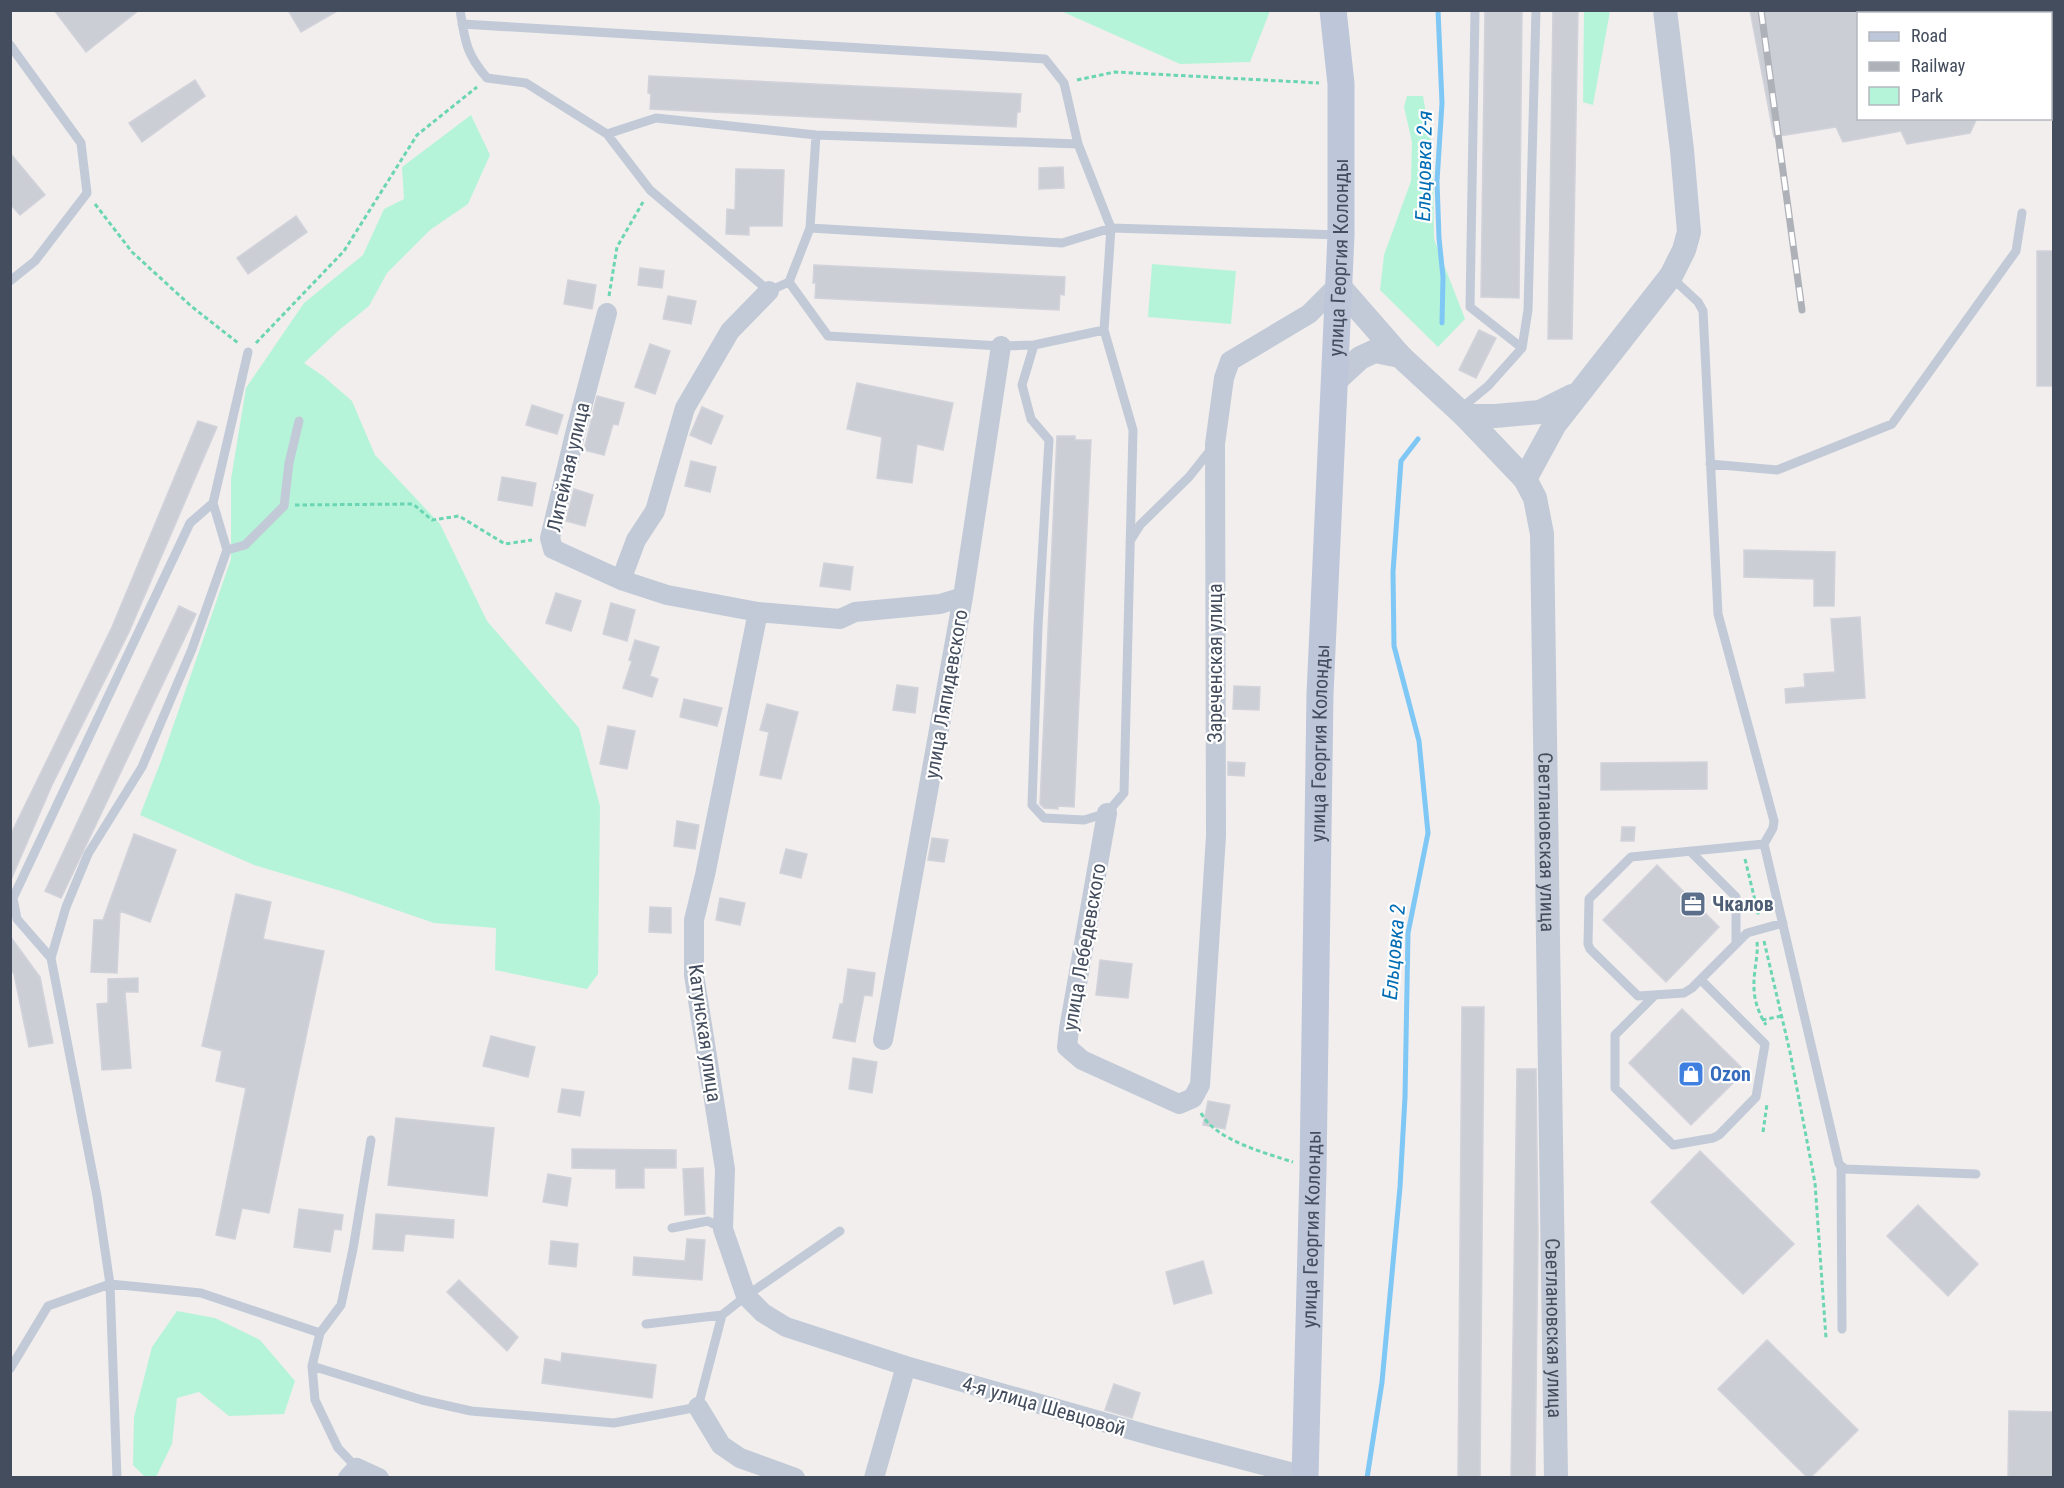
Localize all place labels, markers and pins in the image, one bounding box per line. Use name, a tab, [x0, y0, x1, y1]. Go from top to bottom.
office icon: Чкалов	[1678, 889, 1708, 919]
place label: Чкалов	[1712, 892, 1774, 916]
shop icon: Ozon	[1676, 1059, 1706, 1089]
place label: Ozon	[1710, 1062, 1751, 1086]

